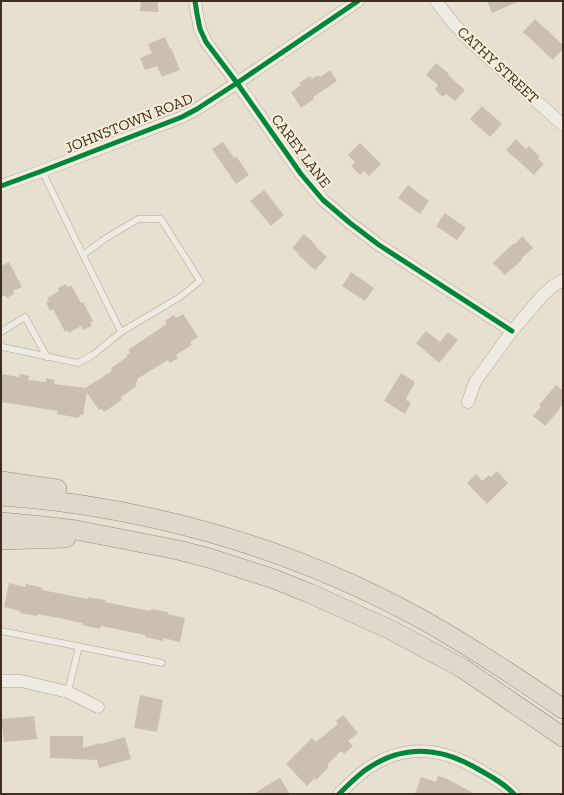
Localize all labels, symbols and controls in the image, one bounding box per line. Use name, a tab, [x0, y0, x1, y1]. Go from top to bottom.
street label: CATHY STREET	[454, 23, 542, 107]
street label: JOHNSTOWN ROAD	[63, 89, 195, 157]
street label: CAREY LANE	[268, 111, 335, 191]

